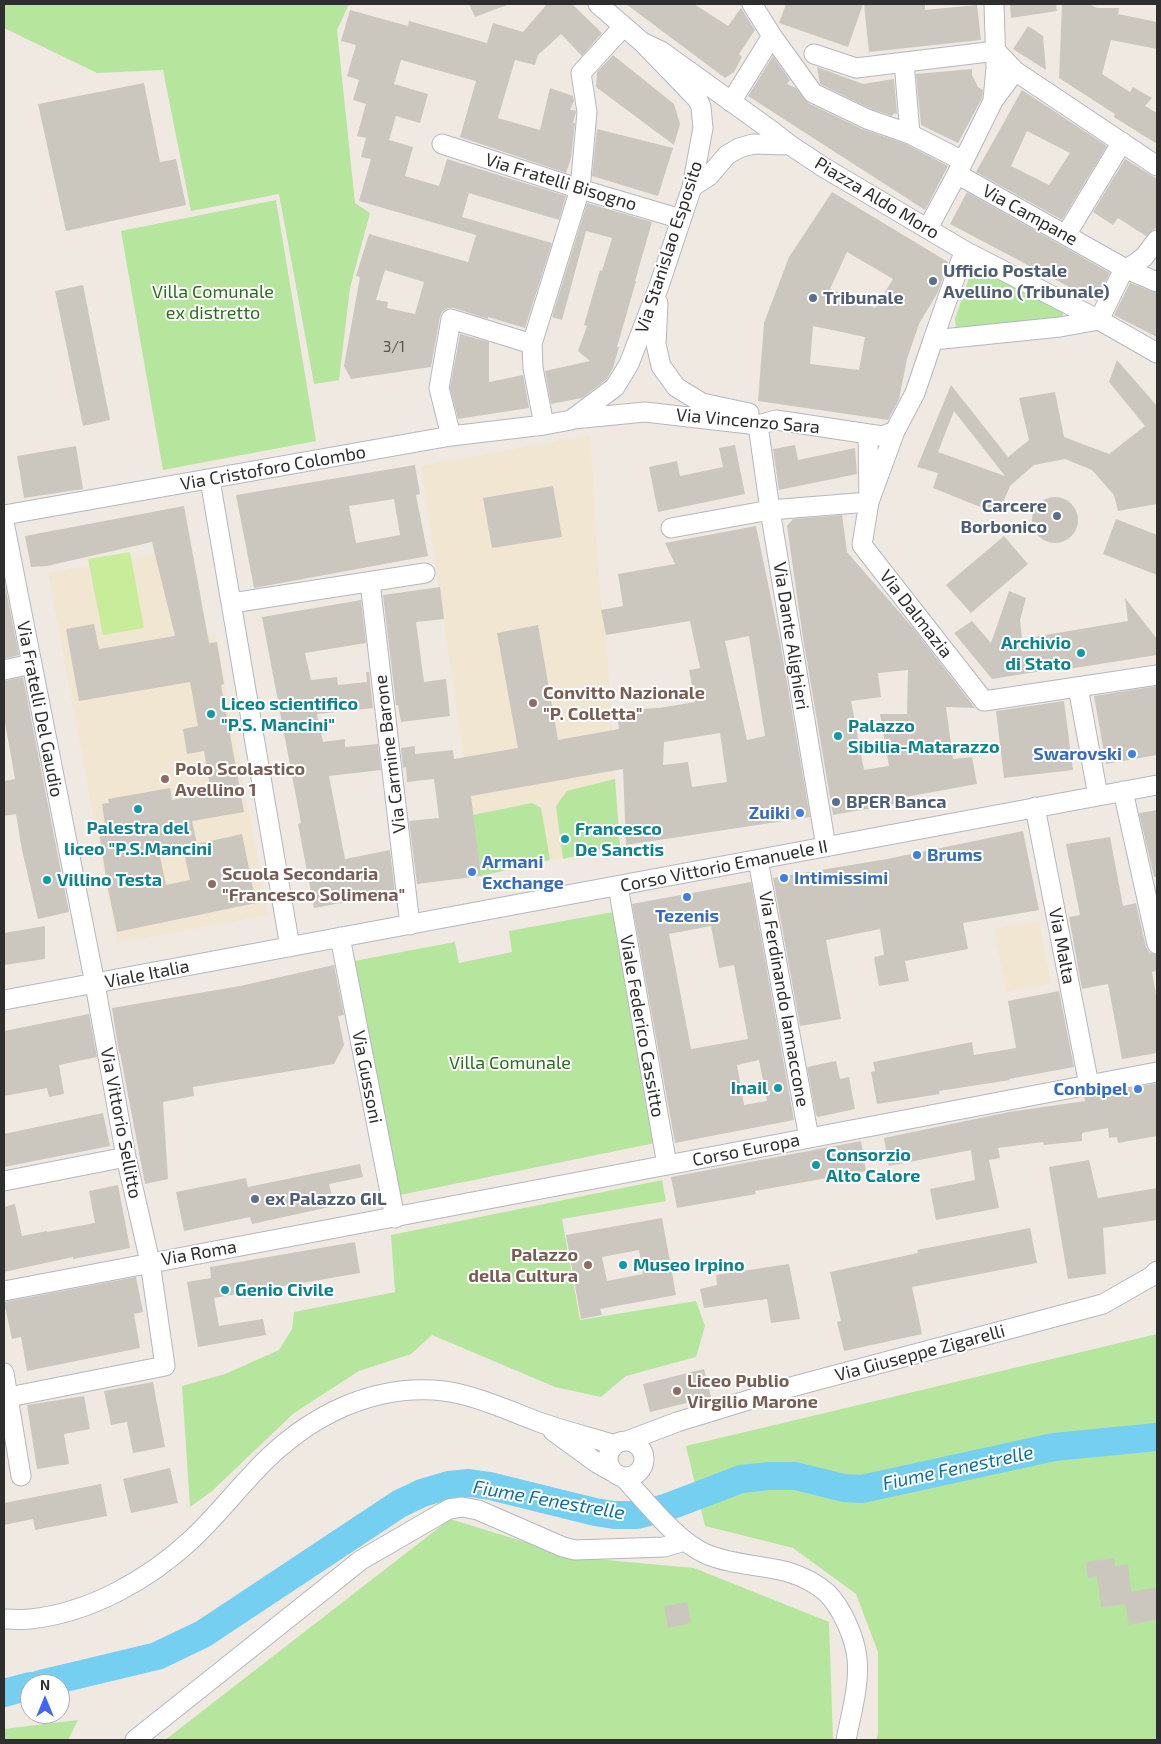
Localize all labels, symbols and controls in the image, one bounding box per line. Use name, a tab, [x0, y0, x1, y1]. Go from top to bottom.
street label: Via Fratelli Bisogno	[483, 149, 639, 215]
street label: Piazza Aldo Moro	[811, 152, 943, 244]
street label: Via Stanislao Esposito	[631, 158, 707, 336]
street label: Via Campane	[979, 180, 1081, 250]
place label: Ufficio Postale Avellino (Tribunale)	[943, 260, 1110, 302]
marker: Ufficio Postale Avellino (Tribunale)	[927, 275, 939, 287]
park label: Villa Comunale ex distretto	[152, 281, 274, 324]
place label: Tribunale	[823, 287, 904, 309]
marker: Tribunale	[807, 292, 819, 304]
house number: 3/1	[383, 338, 405, 356]
street label: Via Vincenzo Sara	[675, 404, 821, 438]
street label: Via Cristoforo Colombo	[179, 441, 367, 495]
place label: Carcere Borbonico	[960, 495, 1047, 538]
marker: Carcere Borbonico	[1051, 510, 1063, 522]
street label: Via Dante Alighieri	[769, 560, 813, 712]
street label: Via Dalmazia	[875, 566, 957, 662]
street label: Via Fratelli Del Gaudio	[12, 619, 68, 799]
place label: Archivio di Stato	[1001, 632, 1071, 674]
marker: Archivio di Stato	[1075, 647, 1087, 659]
street label: Via Carmine Barone	[370, 674, 410, 834]
place label: Convitto Nazionale "P. Colletta"	[543, 682, 705, 724]
place label: Liceo scientifico "P.S. Mancini"	[221, 693, 358, 736]
marker: Convitto Nazionale "P. Colletta"	[527, 697, 539, 709]
marker: Liceo scientifico "P.S. Mancini"	[205, 708, 217, 720]
place label: Palazzo Sibilia-Matarazzo	[848, 715, 1000, 758]
marker: Palazzo Sibilia-Matarazzo	[832, 730, 844, 742]
place label: Swarovski	[1033, 743, 1122, 765]
marker: Swarovski	[1126, 748, 1138, 760]
place label: Polo Scolastico Avellino 1	[175, 758, 305, 801]
marker: Polo Scolastico Avellino 1	[159, 773, 171, 785]
place label: BPER Banca	[846, 791, 947, 813]
marker: BPER Banca	[830, 796, 842, 808]
place label: Zuiki	[749, 802, 790, 824]
marker: Palestra del liceo "P.S.Mancini	[132, 803, 144, 815]
marker: Zuiki	[794, 807, 806, 819]
place label: Palestra del liceo "P.S.Mancini	[64, 817, 212, 860]
place label: Francesco De Sanctis	[575, 818, 664, 861]
marker: Francesco De Sanctis	[559, 833, 571, 845]
street label: Corso Vittorio Emanuele II	[618, 835, 830, 897]
place label: Brums	[927, 844, 982, 866]
marker: Brums	[911, 849, 923, 861]
place label: Armani Exchange	[482, 851, 564, 894]
place label: Scuola Secondaria "Francesco Solimena"	[222, 863, 405, 906]
marker: Armani Exchange	[466, 866, 478, 878]
place label: Intimissimi	[794, 867, 888, 889]
place label: Villino Testa	[57, 869, 162, 891]
marker: Intimissimi	[778, 872, 790, 884]
marker: Villino Testa	[41, 874, 53, 886]
marker: Scuola Secondaria "Francesco Solimena"	[206, 878, 218, 890]
street label: Via Ferdinando Iannaccone	[754, 889, 814, 1109]
marker: Tezenis	[681, 891, 693, 903]
place label: Tezenis	[655, 905, 719, 927]
street label: Via Malta	[1044, 906, 1080, 986]
street label: Viale Federico Cassitto	[615, 933, 669, 1119]
street label: Viale Italia	[103, 955, 191, 993]
street label: Via Gussoni	[347, 1029, 387, 1125]
street label: Via Vittorio Sellitto	[96, 1046, 146, 1200]
park label: Villa Comunale	[449, 1052, 571, 1074]
place label: Inail	[731, 1077, 768, 1099]
place label: Conbipel	[1053, 1078, 1128, 1100]
marker: Inail	[772, 1082, 784, 1094]
marker: Conbipel	[1132, 1083, 1144, 1095]
street label: Corso Europa	[690, 1129, 802, 1171]
place label: Consorzio Alto Calore	[826, 1144, 920, 1186]
marker: Consorzio Alto Calore	[810, 1159, 822, 1171]
place label: ex Palazzo GIL	[265, 1188, 387, 1210]
marker: ex Palazzo GIL	[249, 1193, 261, 1205]
street label: Via Roma	[160, 1236, 238, 1270]
place label: Palazzo della Cultura	[468, 1244, 578, 1286]
place label: Museo Irpino	[633, 1254, 745, 1276]
marker: Palazzo della Cultura	[582, 1259, 594, 1271]
marker: Museo Irpino	[617, 1259, 629, 1271]
place label: Genio Civile	[235, 1279, 334, 1301]
marker: Genio Civile	[219, 1284, 231, 1296]
street label: Via Giuseppe Zigarelli	[833, 1320, 1007, 1386]
place label: Liceo Publio Virgilio Marone	[687, 1370, 818, 1412]
marker: Liceo Publio Virgilio Marone	[671, 1385, 683, 1397]
water label: Fiume Fenestrelle	[880, 1441, 1036, 1495]
water label: Fiume Fenestrelle	[471, 1475, 627, 1525]
north arrow	[20, 1674, 70, 1724]
text: N	[40, 1676, 50, 1693]

